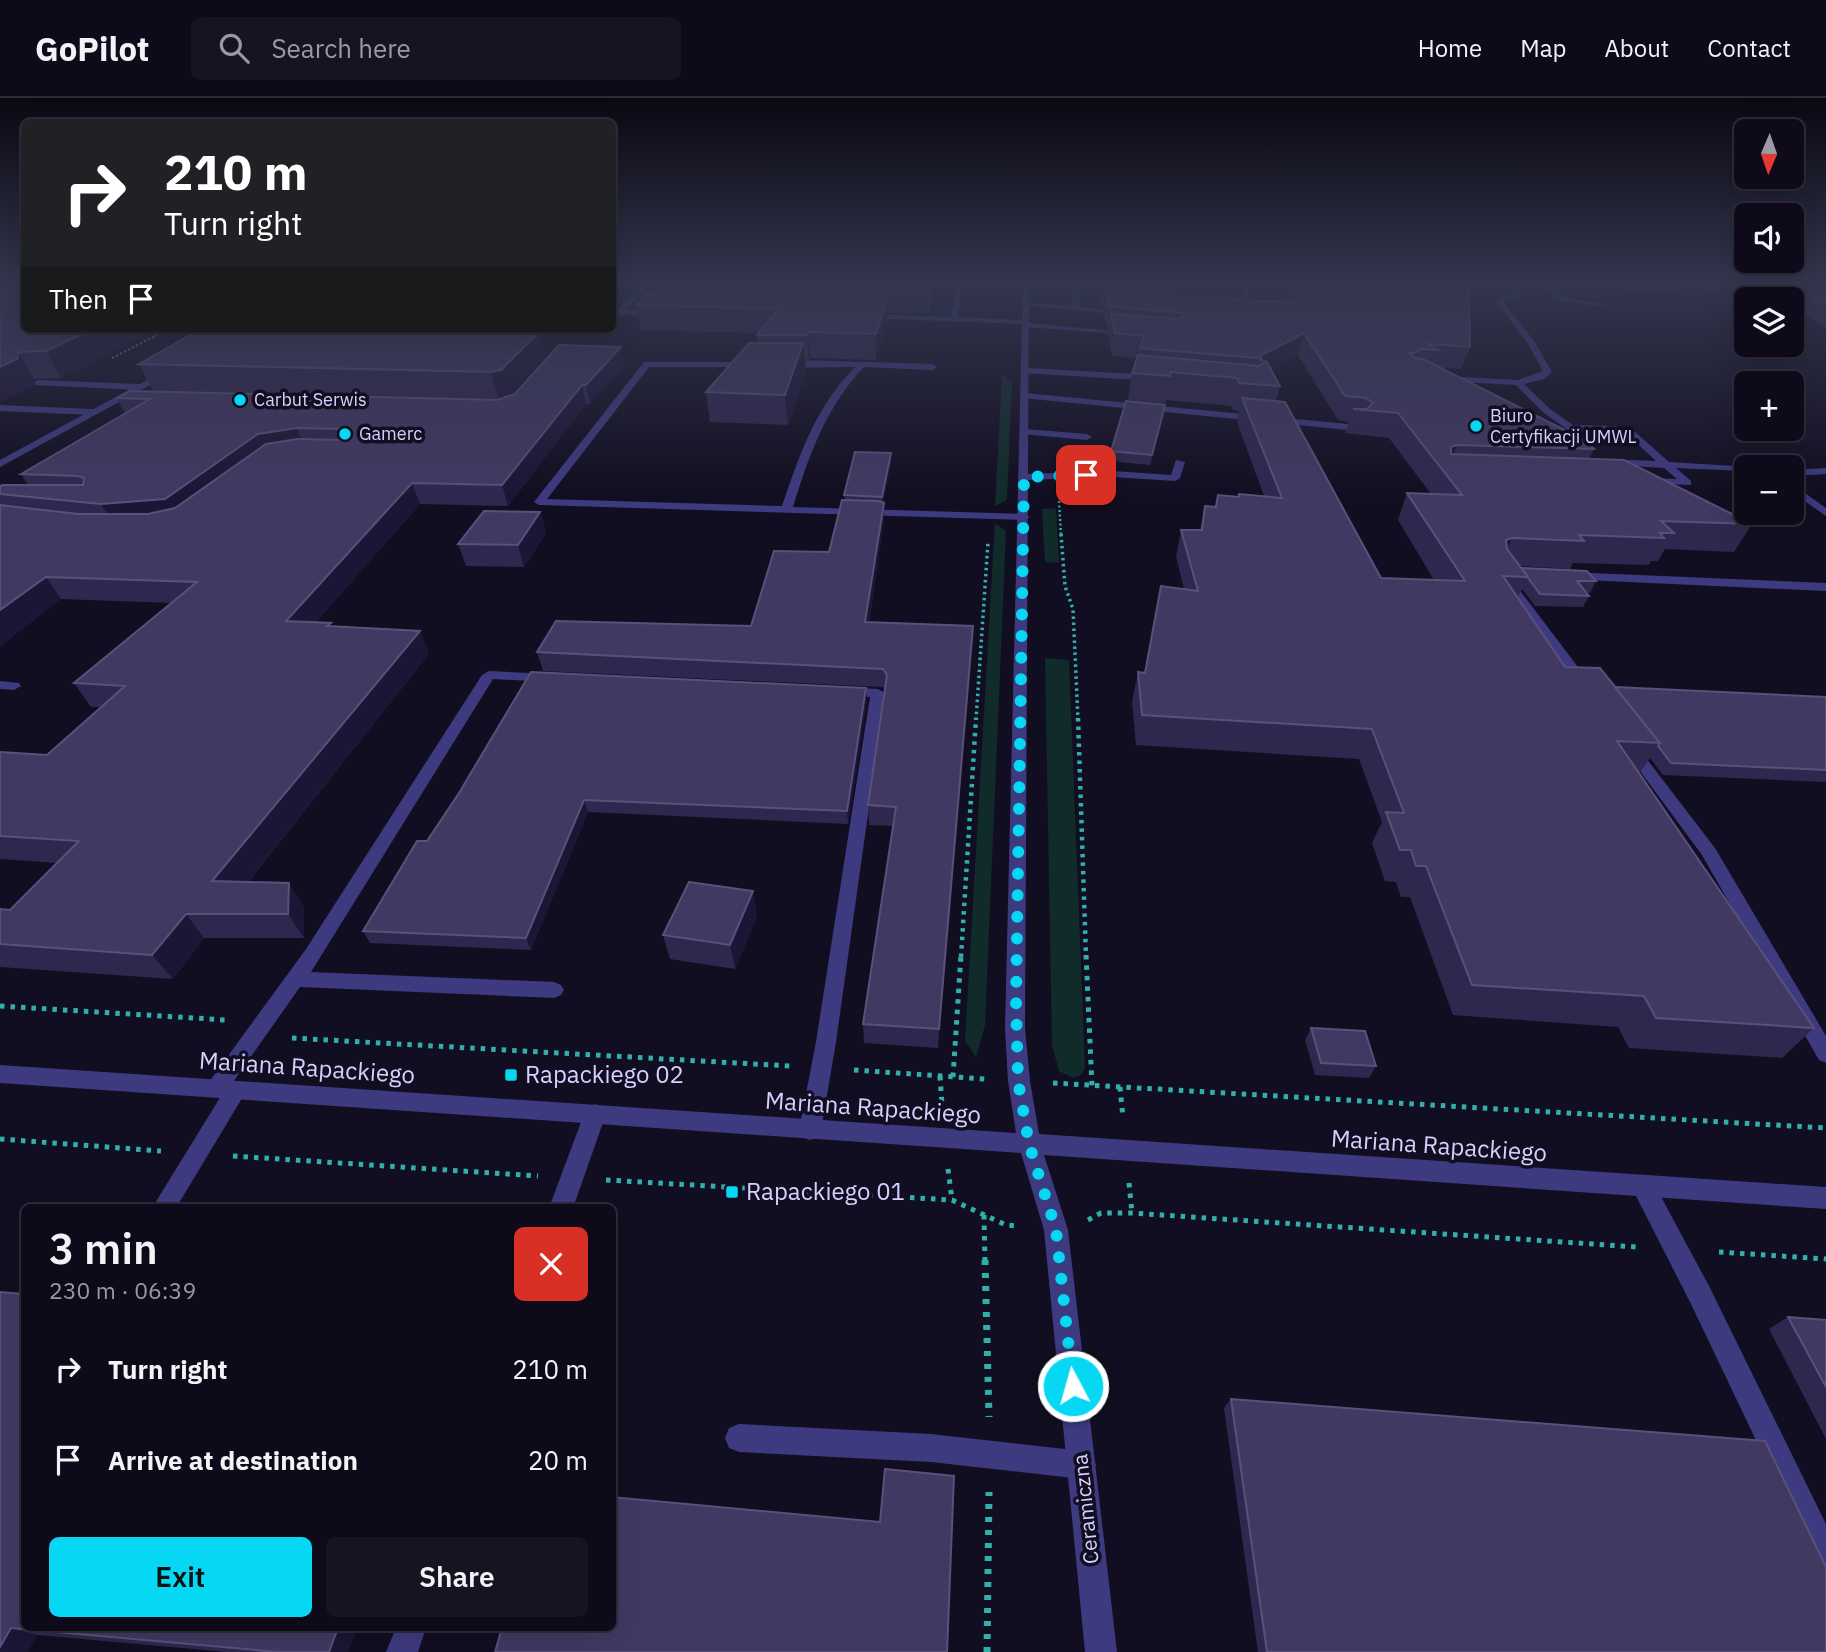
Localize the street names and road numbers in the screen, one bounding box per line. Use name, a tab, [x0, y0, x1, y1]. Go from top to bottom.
street label: Mariana Rapackiego	[198, 1043, 416, 1091]
street label: Mariana Rapackiego	[764, 1083, 982, 1131]
street label: Mariana Rapackiego	[1330, 1121, 1548, 1169]
street label: Ceramiczna	[1065, 1453, 1105, 1565]

